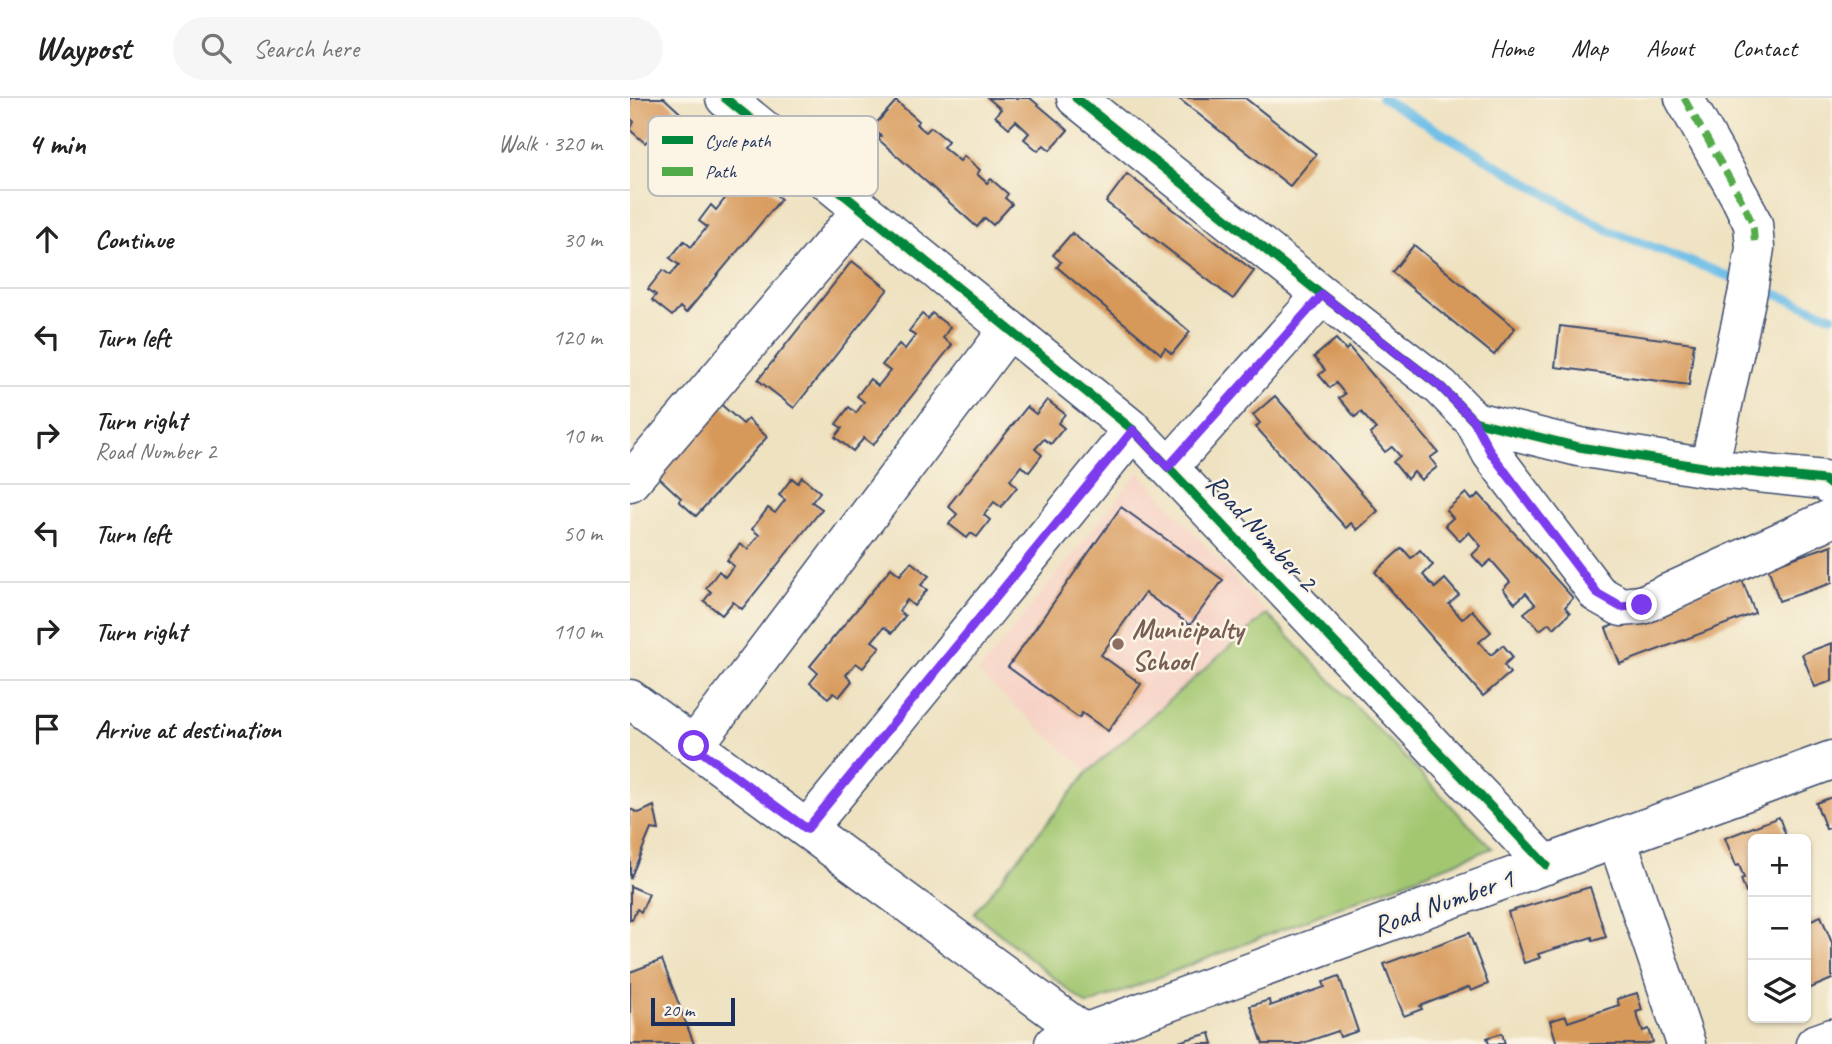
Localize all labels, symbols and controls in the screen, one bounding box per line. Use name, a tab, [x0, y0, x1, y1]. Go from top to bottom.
search box	[173, 17, 663, 80]
text: Waypost	[35, 27, 131, 69]
icon: search	[197, 29, 235, 67]
text: Search here	[253, 32, 359, 65]
text: Home	[1490, 33, 1533, 63]
text: Map	[1571, 33, 1608, 63]
text: About	[1646, 33, 1694, 63]
text: Contact	[1732, 33, 1797, 63]
legend	[648, 116, 878, 196]
text: 4 min	[28, 125, 85, 163]
text: Walk · 320 m	[498, 129, 602, 158]
text: Cycle path	[705, 129, 771, 153]
text: Path	[705, 160, 738, 184]
icon: ahead	[28, 220, 66, 258]
text: Continue	[95, 223, 173, 256]
text: 30 m	[563, 225, 602, 254]
icon: left	[28, 318, 66, 356]
text: Turn left	[95, 321, 170, 354]
text: 120 m	[553, 323, 602, 352]
text: Turn right	[95, 404, 186, 437]
icon: right	[28, 416, 66, 454]
text: 10 m	[563, 421, 602, 450]
text: Road Number 2	[95, 437, 216, 466]
street label: Road Number 2	[1199, 466, 1327, 600]
icon: left	[28, 514, 66, 552]
text: Turn left	[95, 517, 170, 550]
text: 50 m	[563, 519, 602, 548]
route end	[1626, 589, 1657, 620]
place label: Municipalty School	[1132, 611, 1247, 678]
icon: right	[28, 612, 66, 650]
text: Turn right	[95, 615, 186, 648]
text: 110 m	[553, 617, 602, 646]
marker: Municipalty School	[1110, 636, 1126, 652]
icon: arrive	[28, 710, 66, 748]
text: Arrive at destination	[95, 713, 281, 746]
route start	[678, 730, 709, 761]
map controls	[1748, 834, 1811, 1023]
button: +	[1748, 834, 1811, 897]
street label: Road Number 1	[1368, 860, 1520, 944]
button: −	[1748, 897, 1811, 960]
button: layers	[1748, 960, 1811, 1023]
scale bar	[651, 995, 735, 1027]
text: 20 m	[662, 998, 694, 1022]

